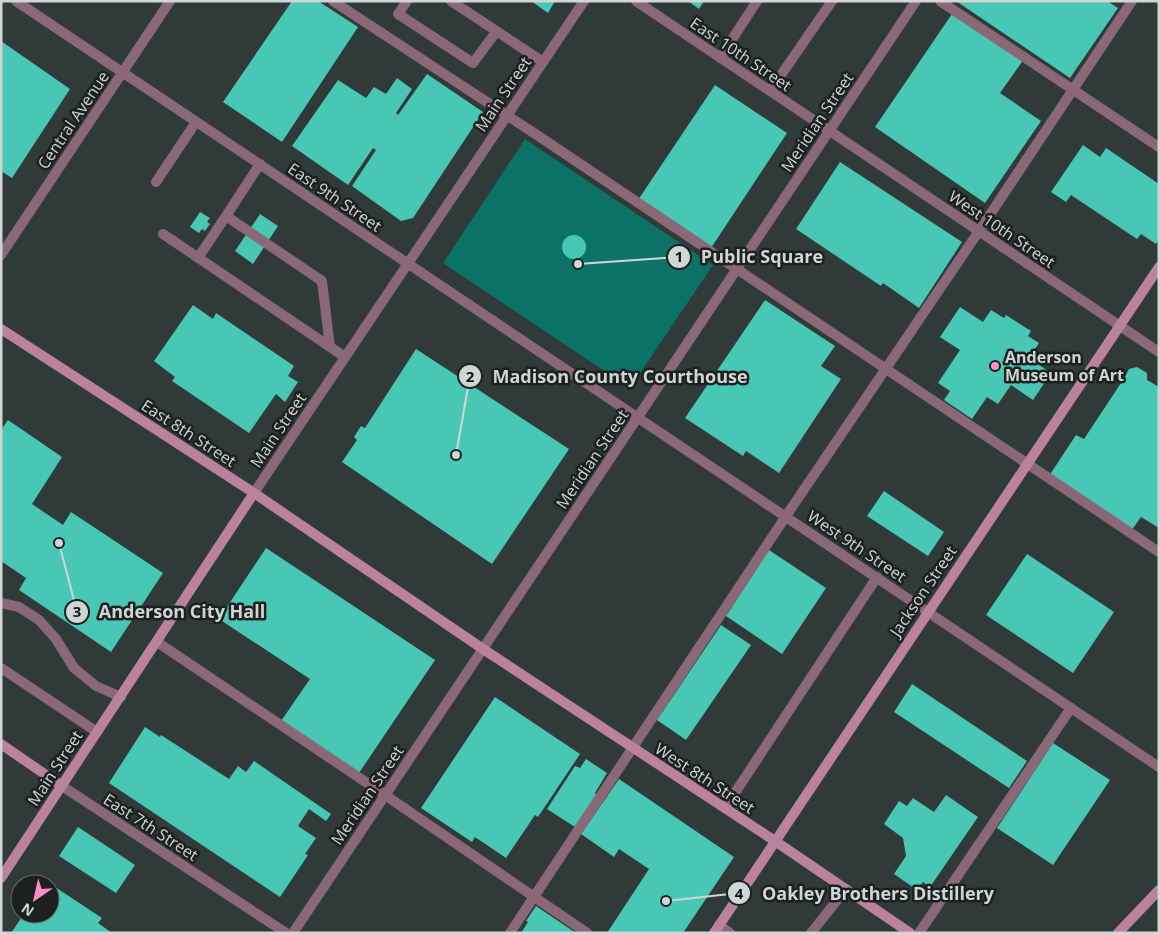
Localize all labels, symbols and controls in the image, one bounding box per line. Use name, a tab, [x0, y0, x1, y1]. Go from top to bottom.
street label: East 10th Street	[686, 12, 796, 96]
street label: Main Street	[470, 52, 536, 136]
street label: Central Avenue	[32, 67, 114, 173]
street label: Meridian Street	[776, 68, 859, 176]
street label: East 9th Street	[284, 157, 386, 237]
street label: West 10th Street	[944, 185, 1060, 273]
callout: Public Square	[666, 240, 834, 273]
text: Public Square	[701, 244, 823, 268]
text: 1	[675, 246, 683, 266]
place label: Anderson Museum of Art	[1005, 346, 1124, 386]
callout: Madison County Courthouse	[458, 360, 758, 393]
marker: Anderson Museum of Art	[989, 360, 1001, 372]
text: Madison County Courthouse	[492, 364, 748, 388]
text: 2	[466, 366, 475, 386]
street label: Main Street	[245, 388, 311, 472]
street label: East 8th Street	[137, 394, 241, 472]
street label: Meridian Street	[551, 405, 634, 513]
street label: West 9th Street	[803, 505, 911, 587]
street label: Jackson Street	[883, 541, 962, 642]
callout: Anderson City Hall	[64, 595, 275, 628]
text: Anderson City Hall	[99, 599, 265, 623]
text: 3	[73, 601, 81, 621]
street label: Main Street	[22, 726, 88, 810]
street label: West 8th Street	[651, 738, 759, 819]
street label: Meridian Street	[326, 741, 409, 849]
street label: East 7th Street	[99, 788, 203, 866]
north arrow	[10, 874, 60, 924]
callout: Oakley Brothers Distillery	[727, 877, 1004, 910]
text: Oakley Brothers Distillery	[762, 881, 995, 905]
text: 4	[735, 883, 744, 903]
text: N	[17, 899, 37, 921]

